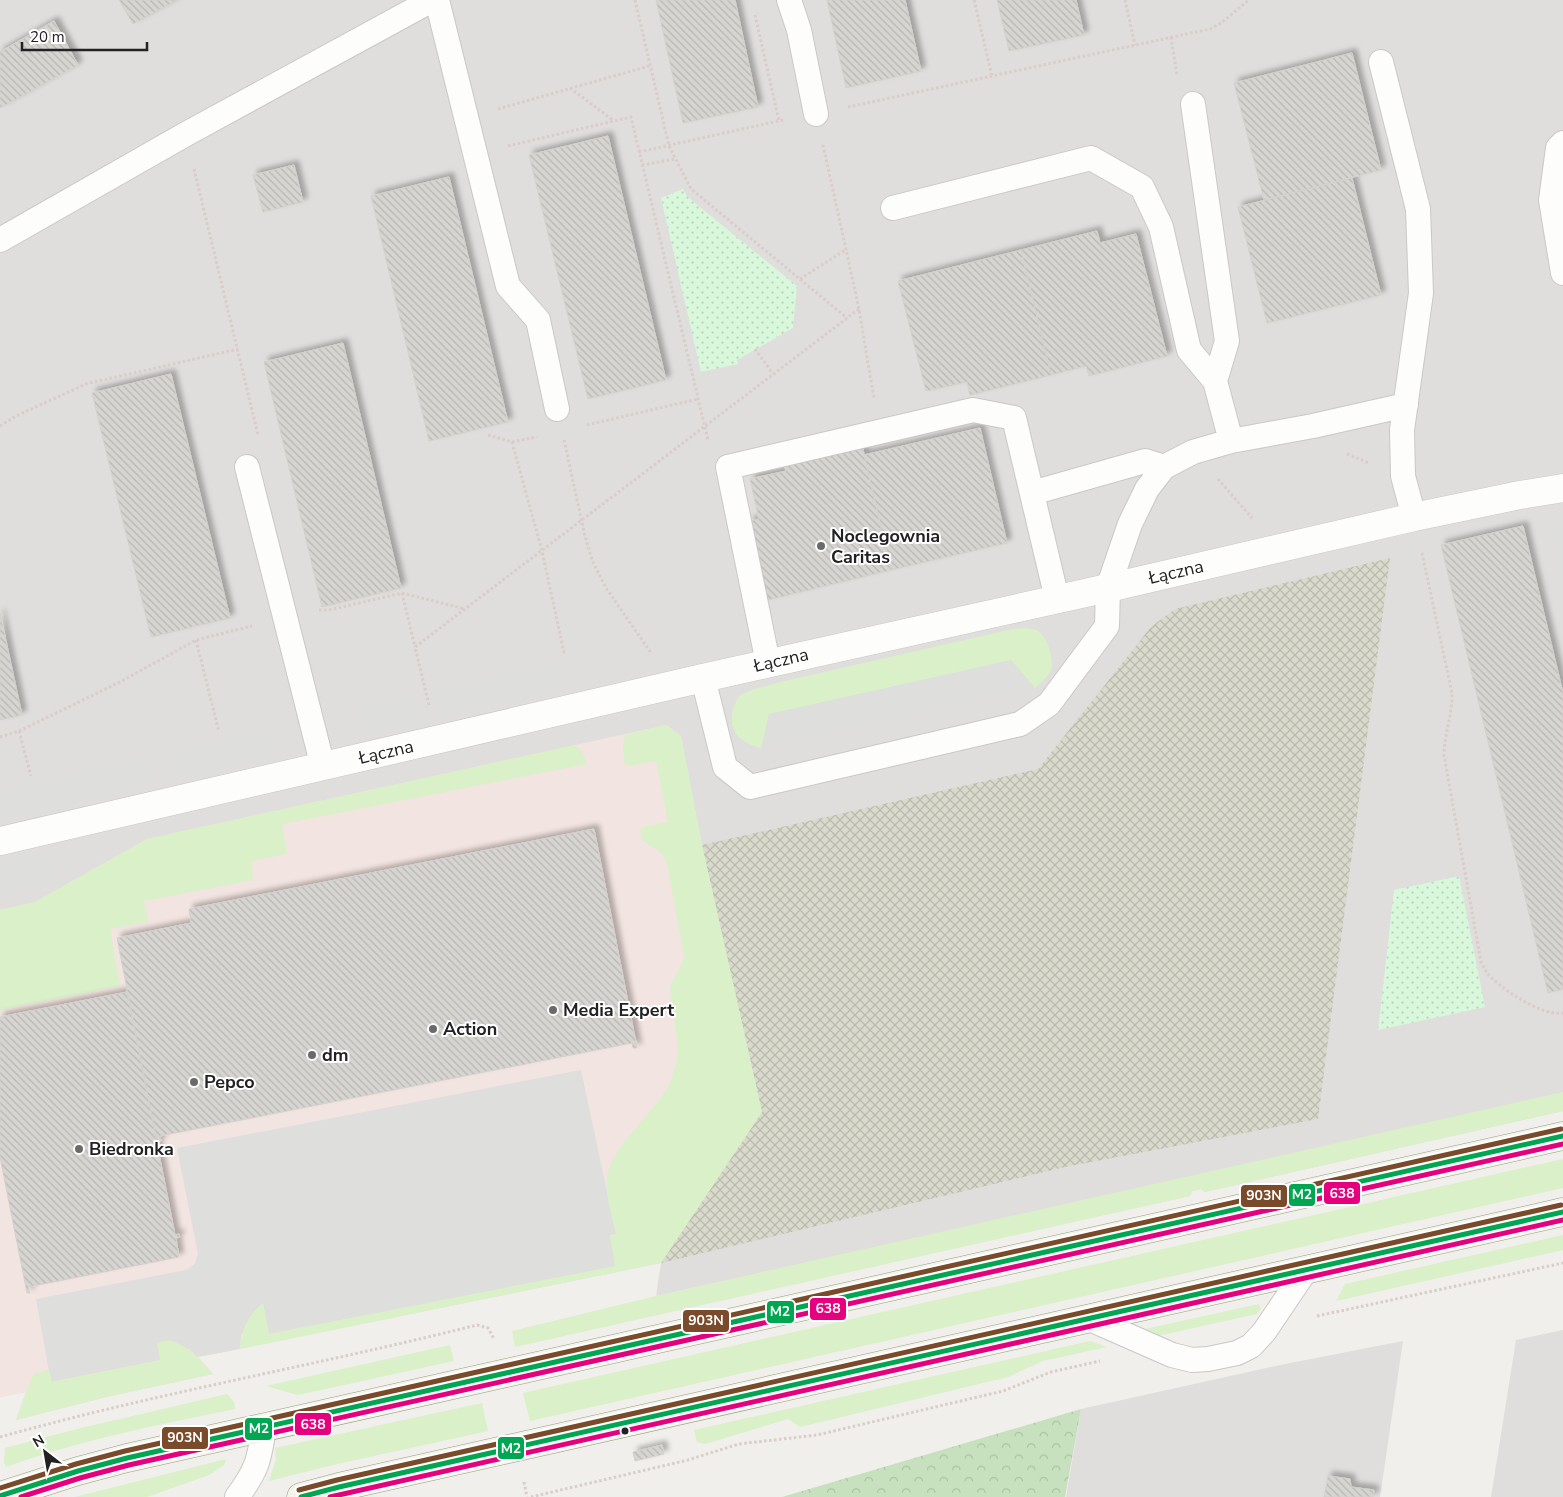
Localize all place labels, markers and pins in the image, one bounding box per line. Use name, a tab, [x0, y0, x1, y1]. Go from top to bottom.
place label: Noclegownia Caritas	[831, 524, 940, 569]
marker: Noclegownia Caritas	[815, 540, 827, 552]
place label: Media Expert	[563, 998, 674, 1022]
marker: Media Expert	[547, 1004, 559, 1016]
place label: Action	[443, 1017, 497, 1041]
marker: Action	[427, 1023, 439, 1035]
place label: dm	[322, 1043, 349, 1067]
marker: dm	[306, 1049, 318, 1061]
place label: Pepco	[204, 1070, 255, 1094]
marker: Pepco	[188, 1076, 200, 1088]
place label: Biedronka	[89, 1137, 174, 1161]
marker: Biedronka	[73, 1143, 85, 1155]
unlabelled marker	[620, 1426, 630, 1436]

